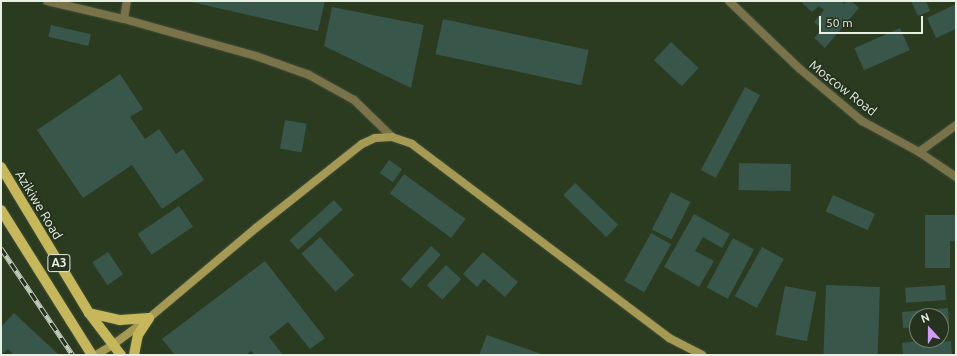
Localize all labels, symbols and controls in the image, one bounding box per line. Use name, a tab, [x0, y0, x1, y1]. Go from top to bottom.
scale bar	[821, 8, 925, 34]
text: 50 m	[826, 16, 853, 29]
street label: Moscow Road	[806, 57, 880, 119]
street label: Azikiwe Road	[12, 168, 66, 242]
road number: A3	[47, 253, 71, 273]
north arrow	[909, 308, 949, 348]
text: N	[919, 311, 931, 325]

